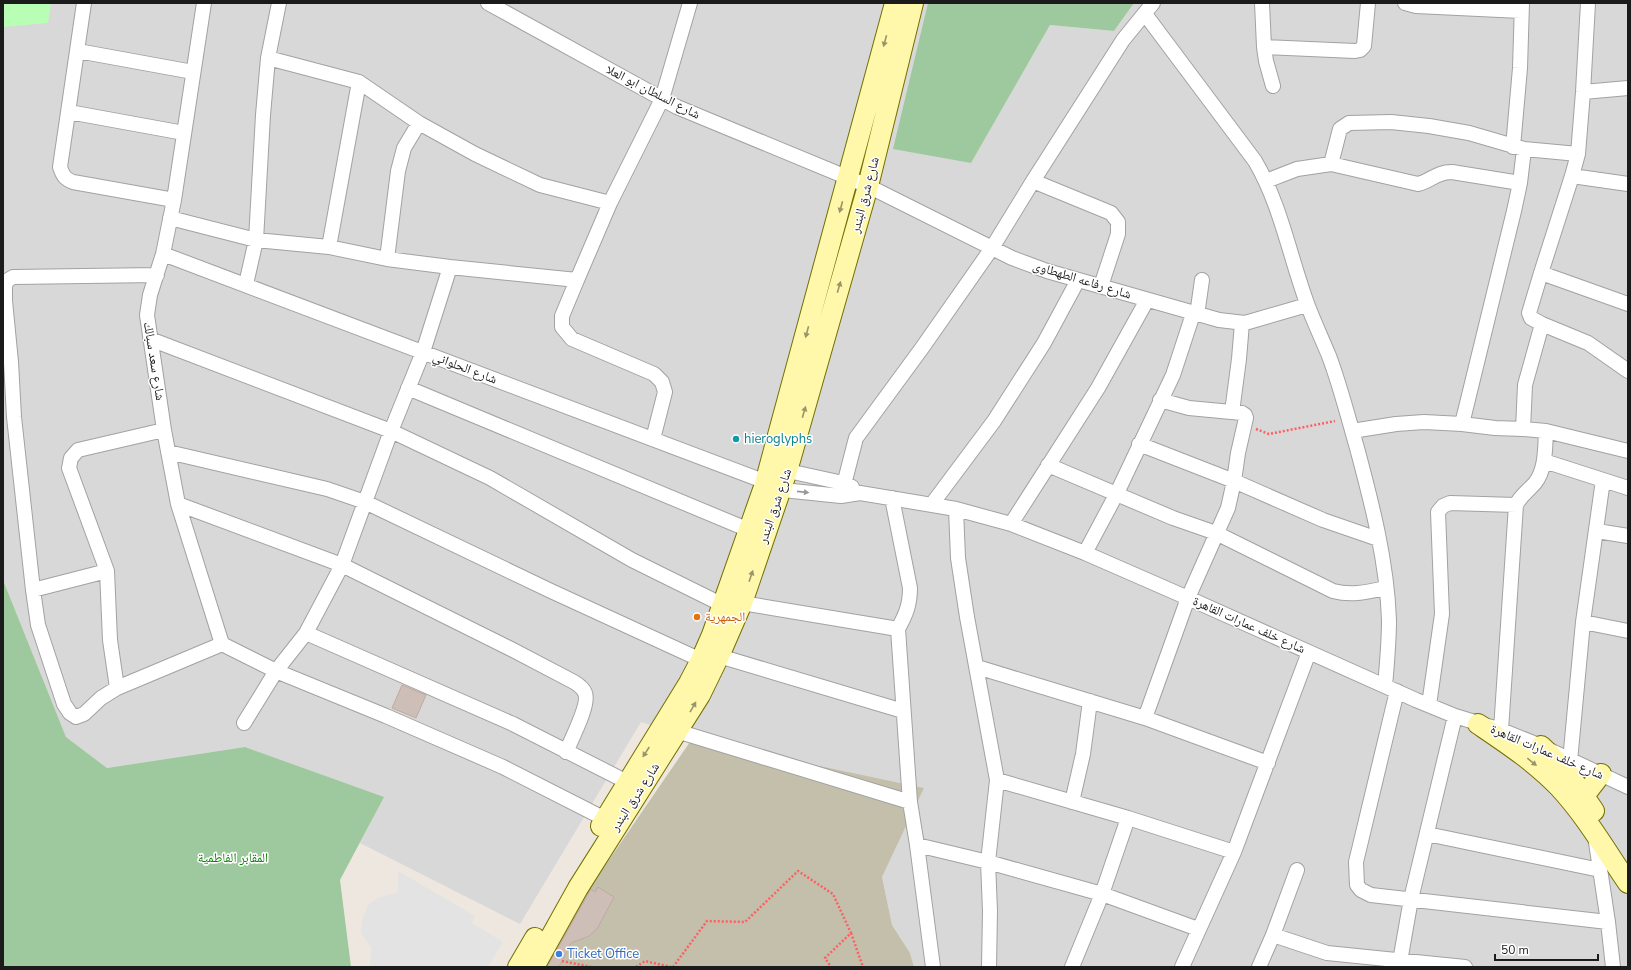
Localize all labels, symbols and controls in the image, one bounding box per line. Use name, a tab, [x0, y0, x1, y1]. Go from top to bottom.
one-way arrow	[882, 35, 888, 47]
street label: شارع السلطان ابو العلا	[603, 60, 703, 123]
street label: شارع شرق البندر	[846, 155, 884, 236]
one-way arrow	[838, 201, 844, 213]
street label: شارع رفاعه الطهطاوى	[1031, 256, 1133, 304]
one-way arrow	[836, 281, 842, 293]
street label: شارع سعد سبالك	[139, 320, 169, 402]
one-way arrow	[804, 327, 810, 339]
street label: شارع الحلواني	[430, 348, 500, 390]
one-way arrow	[801, 406, 807, 418]
place label: hieroglyphs	[744, 430, 812, 448]
marker: hieroglyphs	[731, 434, 741, 444]
street label: شارع شرق البندر	[753, 466, 796, 547]
one-way arrow	[797, 489, 809, 495]
one-way arrow	[749, 569, 755, 581]
street label: شارع خلف عمارات القاهرة	[1190, 592, 1308, 658]
place label: الجمهرية	[705, 608, 745, 626]
marker: الجمهرية	[692, 612, 702, 622]
one-way arrow	[689, 701, 696, 713]
street label: شارع خلف عمارات القاهرة	[1488, 720, 1606, 784]
one-way arrow	[642, 747, 650, 757]
one-way arrow	[1527, 758, 1538, 767]
street label: شارع شرق البندر	[606, 759, 664, 836]
park label: المقابر الفاطمية	[198, 849, 268, 867]
scale bar	[1495, 936, 1598, 962]
text: 50 m	[1501, 942, 1529, 958]
place label: Ticket Office	[567, 945, 639, 963]
marker: Ticket Office	[554, 949, 564, 959]

